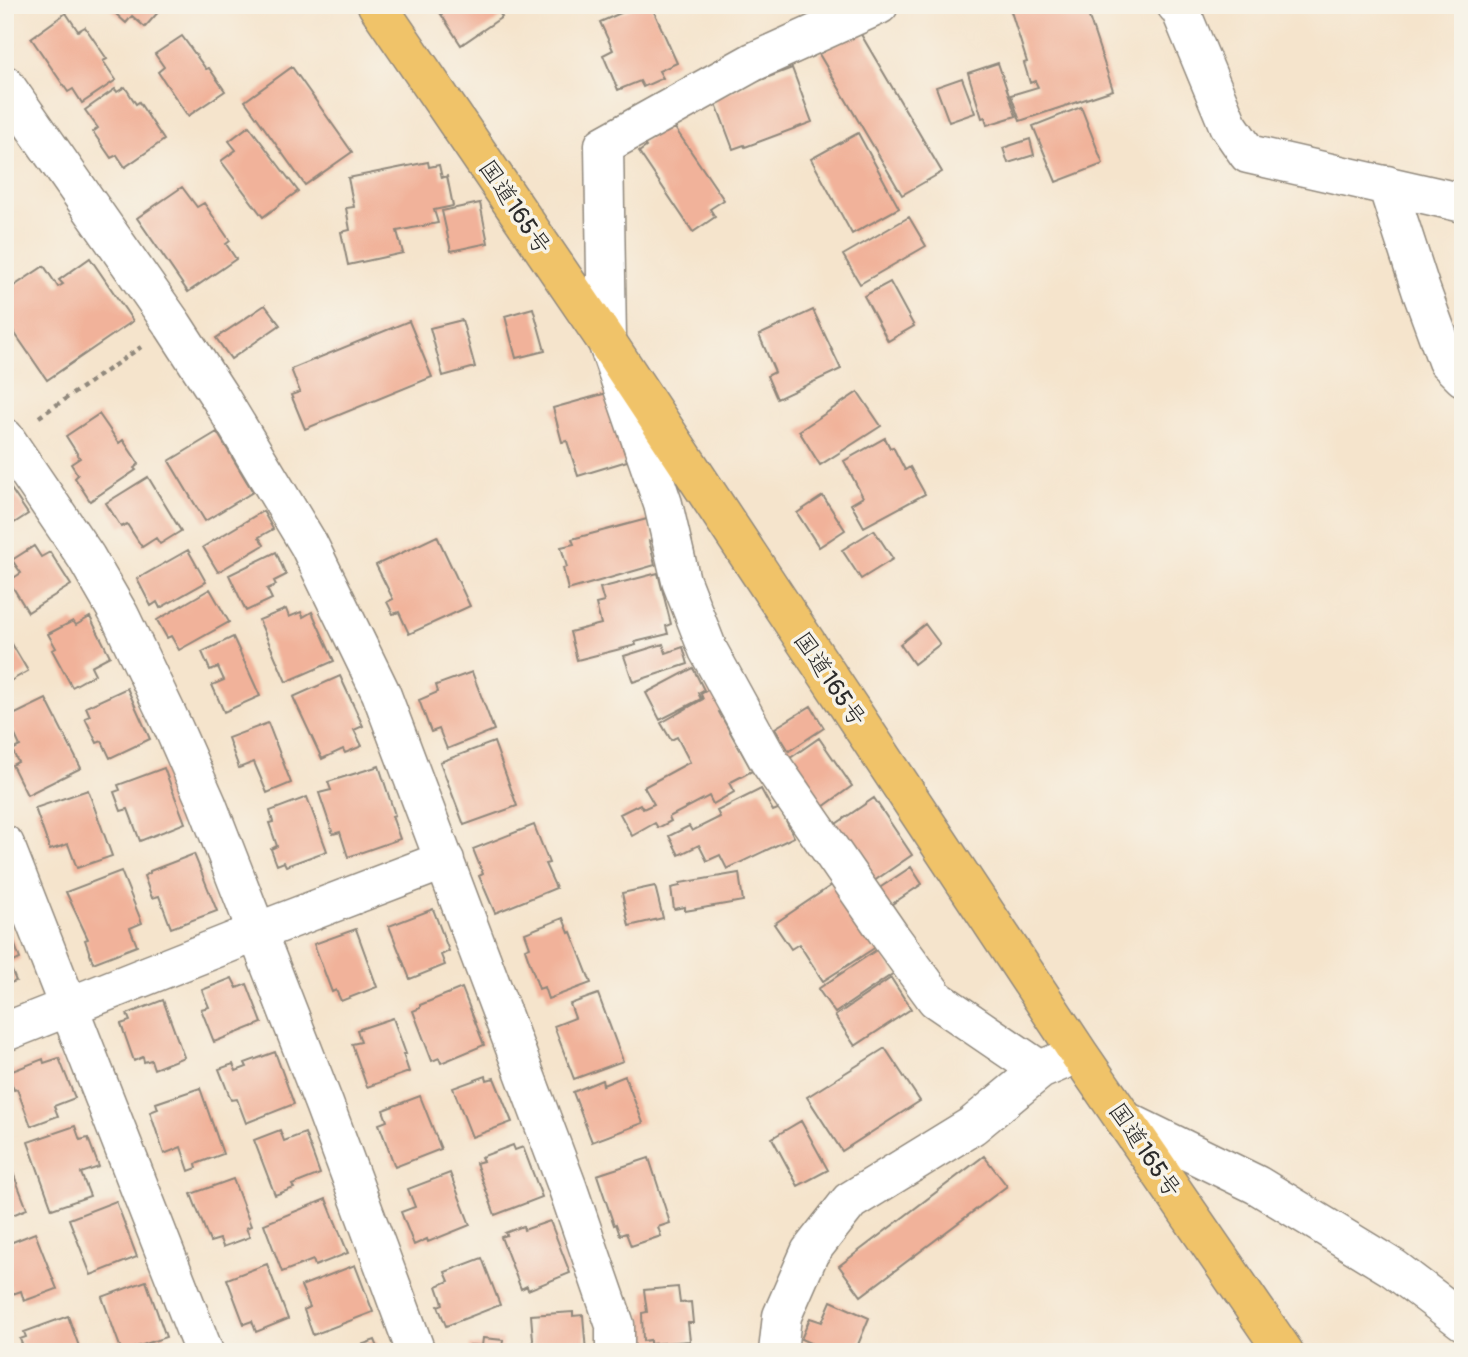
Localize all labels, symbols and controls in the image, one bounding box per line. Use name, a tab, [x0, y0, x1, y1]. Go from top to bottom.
street label: 国道165号	[472, 154, 557, 260]
street label: 国道165号	[787, 626, 872, 732]
street label: 国道165号	[1102, 1097, 1187, 1203]

